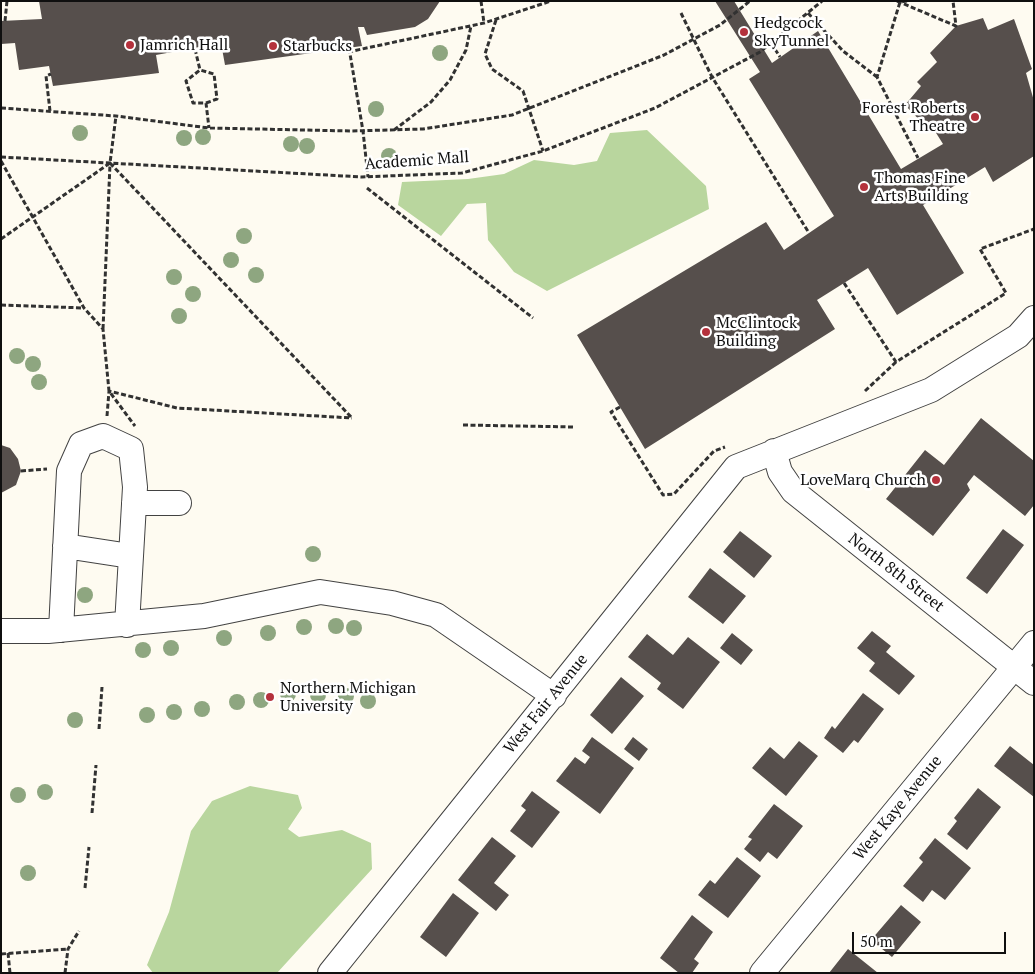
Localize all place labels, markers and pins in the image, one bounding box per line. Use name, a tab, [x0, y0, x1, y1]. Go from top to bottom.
place label: Hedgcock SkyTunnel	[754, 13, 829, 51]
marker: Hedgcock SkyTunnel	[738, 26, 750, 38]
place label: Jamrich Hall	[140, 35, 228, 55]
place label: Starbucks	[283, 36, 352, 56]
marker: Jamrich Hall	[124, 39, 136, 51]
marker: Starbucks	[267, 40, 279, 52]
place label: Forest Roberts Theatre	[862, 98, 965, 136]
marker: Forest Roberts Theatre	[969, 111, 981, 123]
place label: Thomas Fine Arts Building	[874, 168, 968, 206]
marker: Thomas Fine Arts Building	[858, 181, 870, 193]
place label: McClintock Building	[716, 313, 797, 351]
marker: McClintock Building	[700, 326, 712, 338]
place label: LoveMarq Church	[800, 470, 926, 490]
marker: LoveMarq Church	[930, 474, 942, 486]
place label: Northern Michigan University	[280, 678, 416, 716]
marker: Northern Michigan University	[264, 691, 276, 703]

